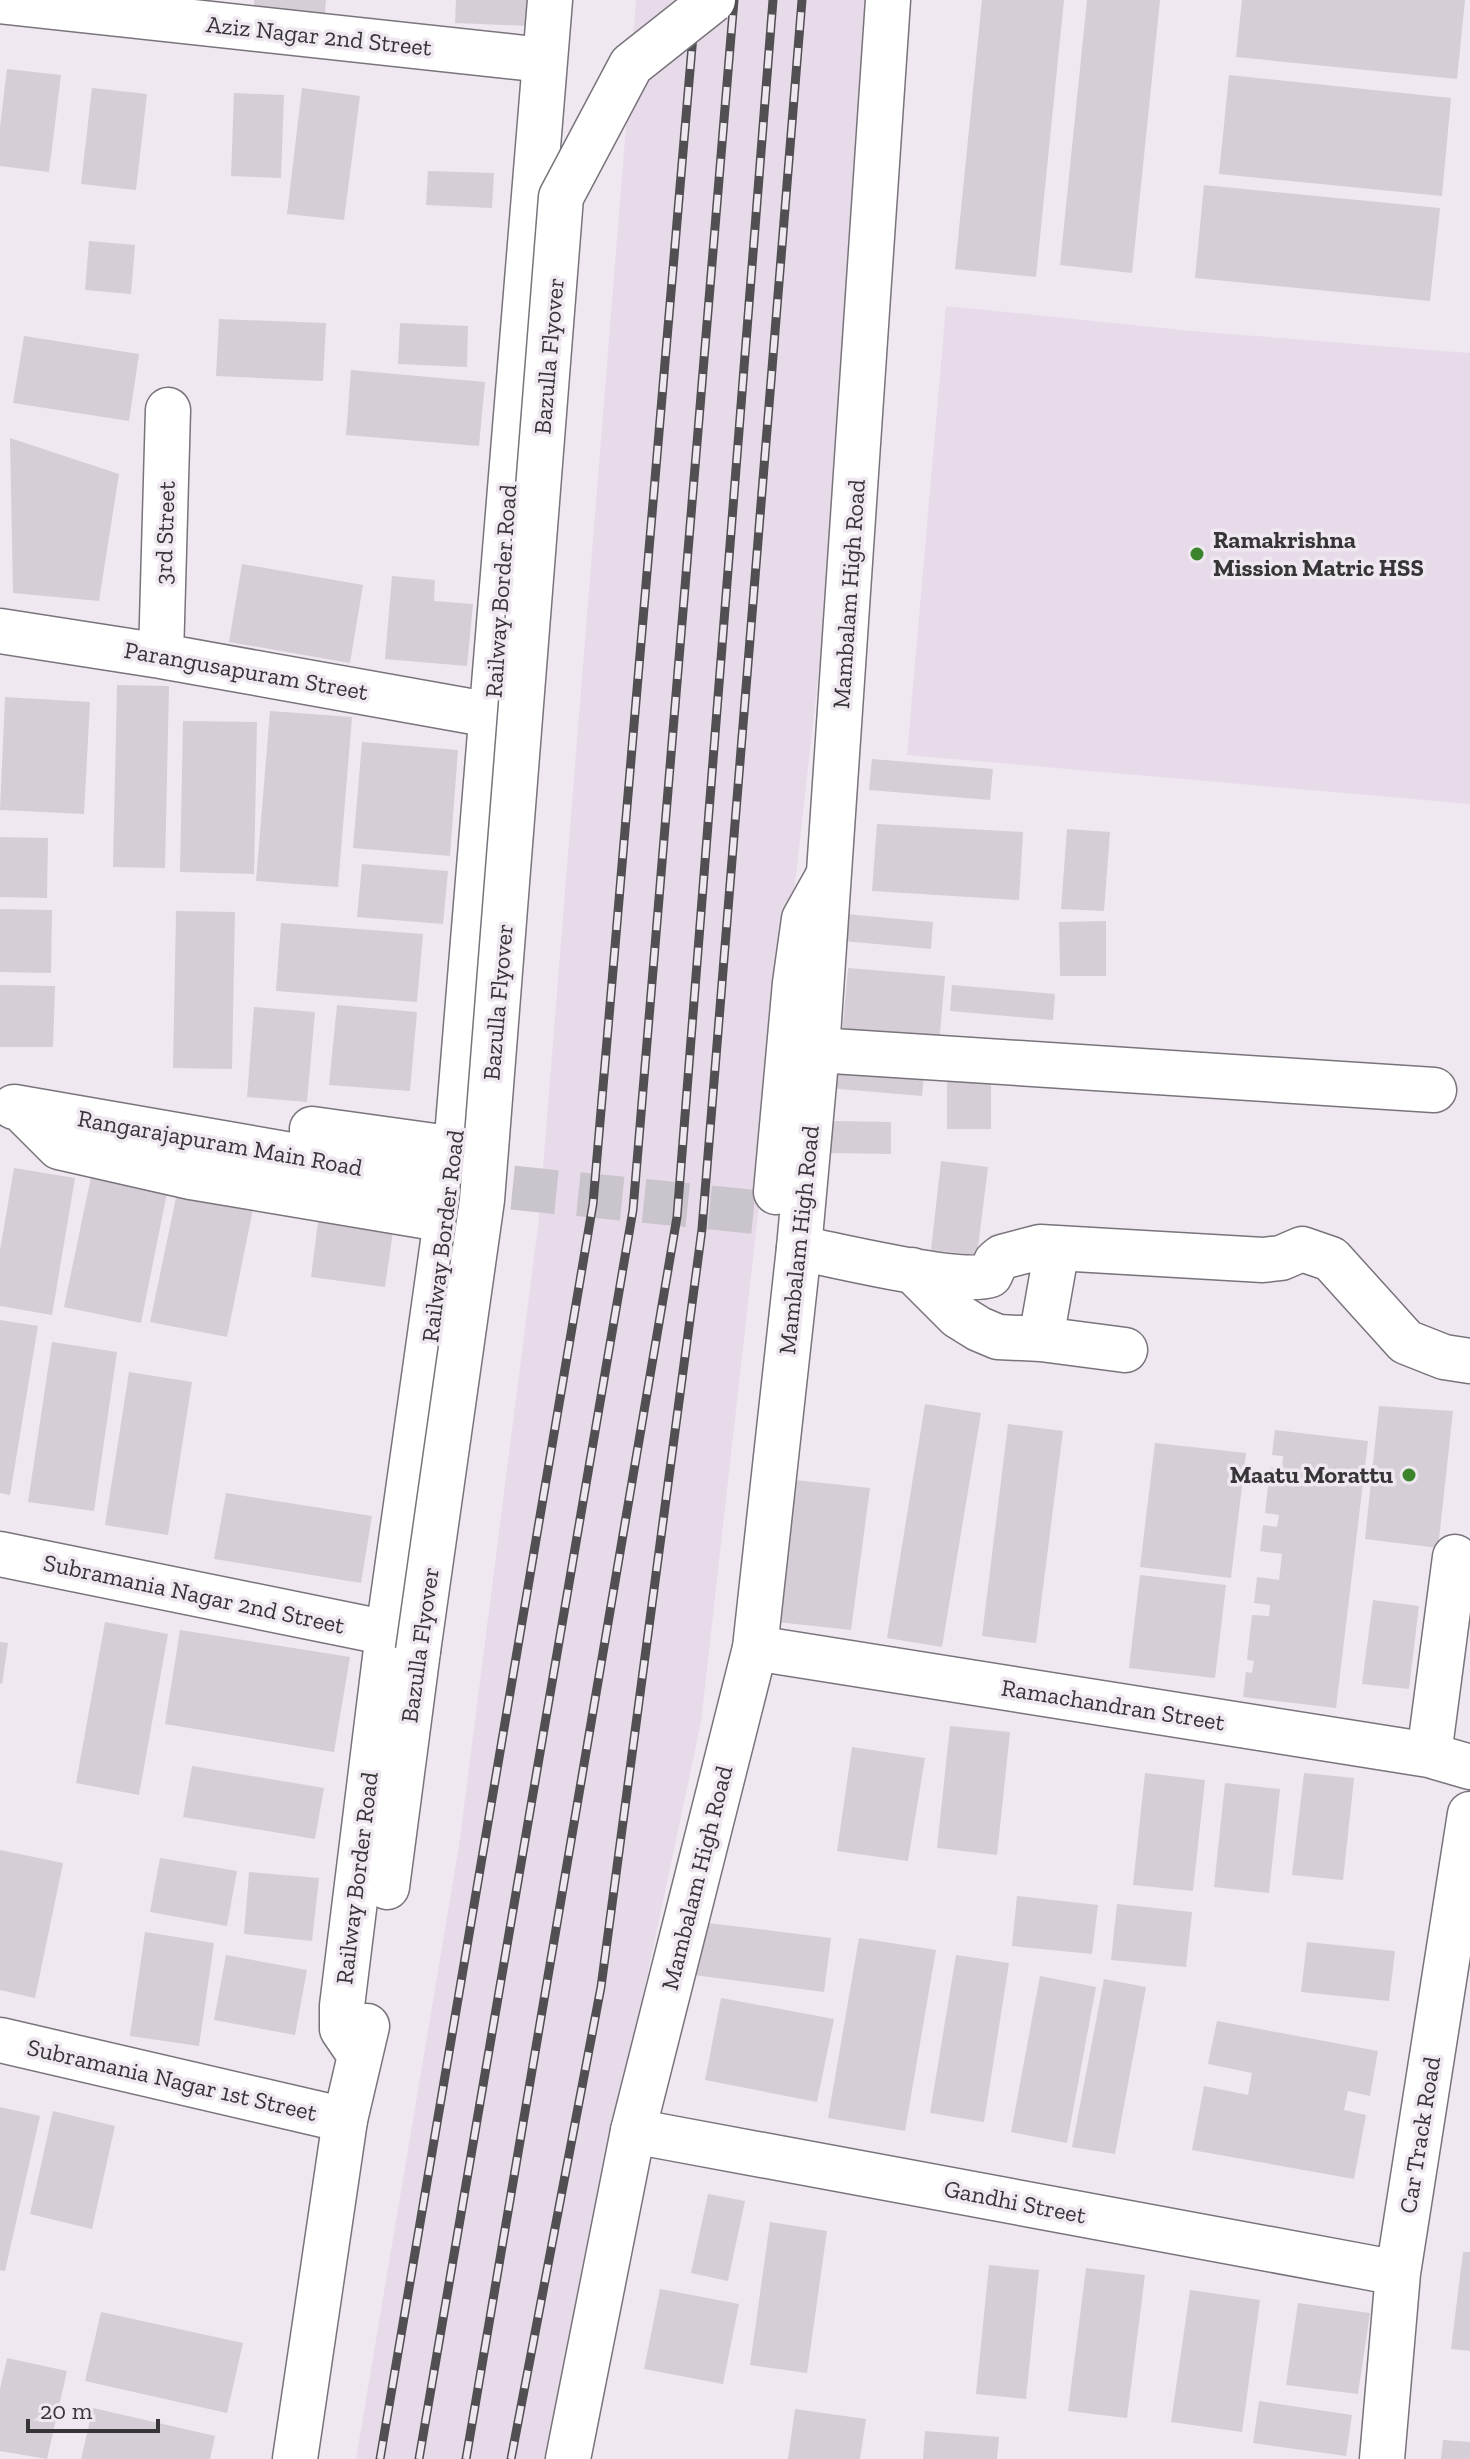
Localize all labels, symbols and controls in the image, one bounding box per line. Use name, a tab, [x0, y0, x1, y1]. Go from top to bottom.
street label: Aziz Nagar 2nd Street	[205, 9, 433, 62]
street label: Bazulla Flyover	[527, 276, 570, 435]
street label: Mambalam High Road	[826, 478, 871, 710]
street label: 3rd Street	[148, 481, 181, 585]
street label: Railway Border Road	[479, 483, 522, 699]
place label: Ramakrishna Mission Matric HSS	[1213, 525, 1424, 582]
marker: Ramakrishna Mission Matric HSS	[1188, 545, 1206, 563]
street label: Parangusapuram Street	[122, 635, 370, 706]
street label: Bazulla Flyover	[476, 922, 519, 1081]
street label: Rangarajapuram Main Road	[75, 1103, 365, 1182]
street label: Mambalam High Road	[772, 1124, 825, 1356]
street label: Railway Border Road	[415, 1128, 470, 1344]
place label: Maatu Morattu	[1230, 1460, 1393, 1489]
marker: Maatu Morattu	[1400, 1466, 1418, 1484]
street label: Subramania Nagar 2nd Street	[41, 1547, 347, 1640]
street label: Bazulla Flyover	[394, 1565, 445, 1725]
street label: Ramachandran Street	[999, 1673, 1227, 1737]
street label: Mambalam High Road	[655, 1763, 738, 1993]
street label: Railway Border Road	[329, 1770, 384, 1986]
street label: Subramania Nagar 1st Street	[24, 2032, 320, 2127]
street label: Car Track Road	[1393, 2054, 1446, 2216]
street label: Gandhi Street	[942, 2174, 1089, 2229]
scale bar	[28, 2383, 158, 2433]
text: 20 m	[40, 2396, 93, 2425]

